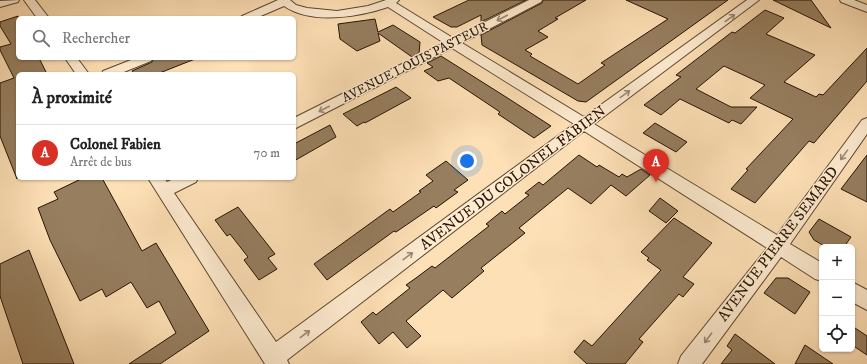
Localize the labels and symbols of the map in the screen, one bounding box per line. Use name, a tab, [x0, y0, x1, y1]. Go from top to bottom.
one-way arrow	[724, 14, 735, 22]
one-way arrow	[496, 15, 508, 22]
street label: AVENUE LOUIS PASTEUR	[339, 18, 491, 106]
one-way arrow	[619, 90, 630, 98]
street label: AVENUE DU COLONEL FABIEN	[416, 102, 610, 254]
one-way arrow	[318, 106, 330, 113]
pin: A	[643, 149, 669, 182]
one-way arrow	[840, 149, 848, 160]
your location	[457, 151, 477, 171]
street label: AVENUE PIERRE SEMARD	[713, 163, 843, 325]
one-way arrow	[403, 252, 414, 260]
one-way arrow	[299, 330, 310, 338]
one-way arrow	[704, 332, 713, 343]

